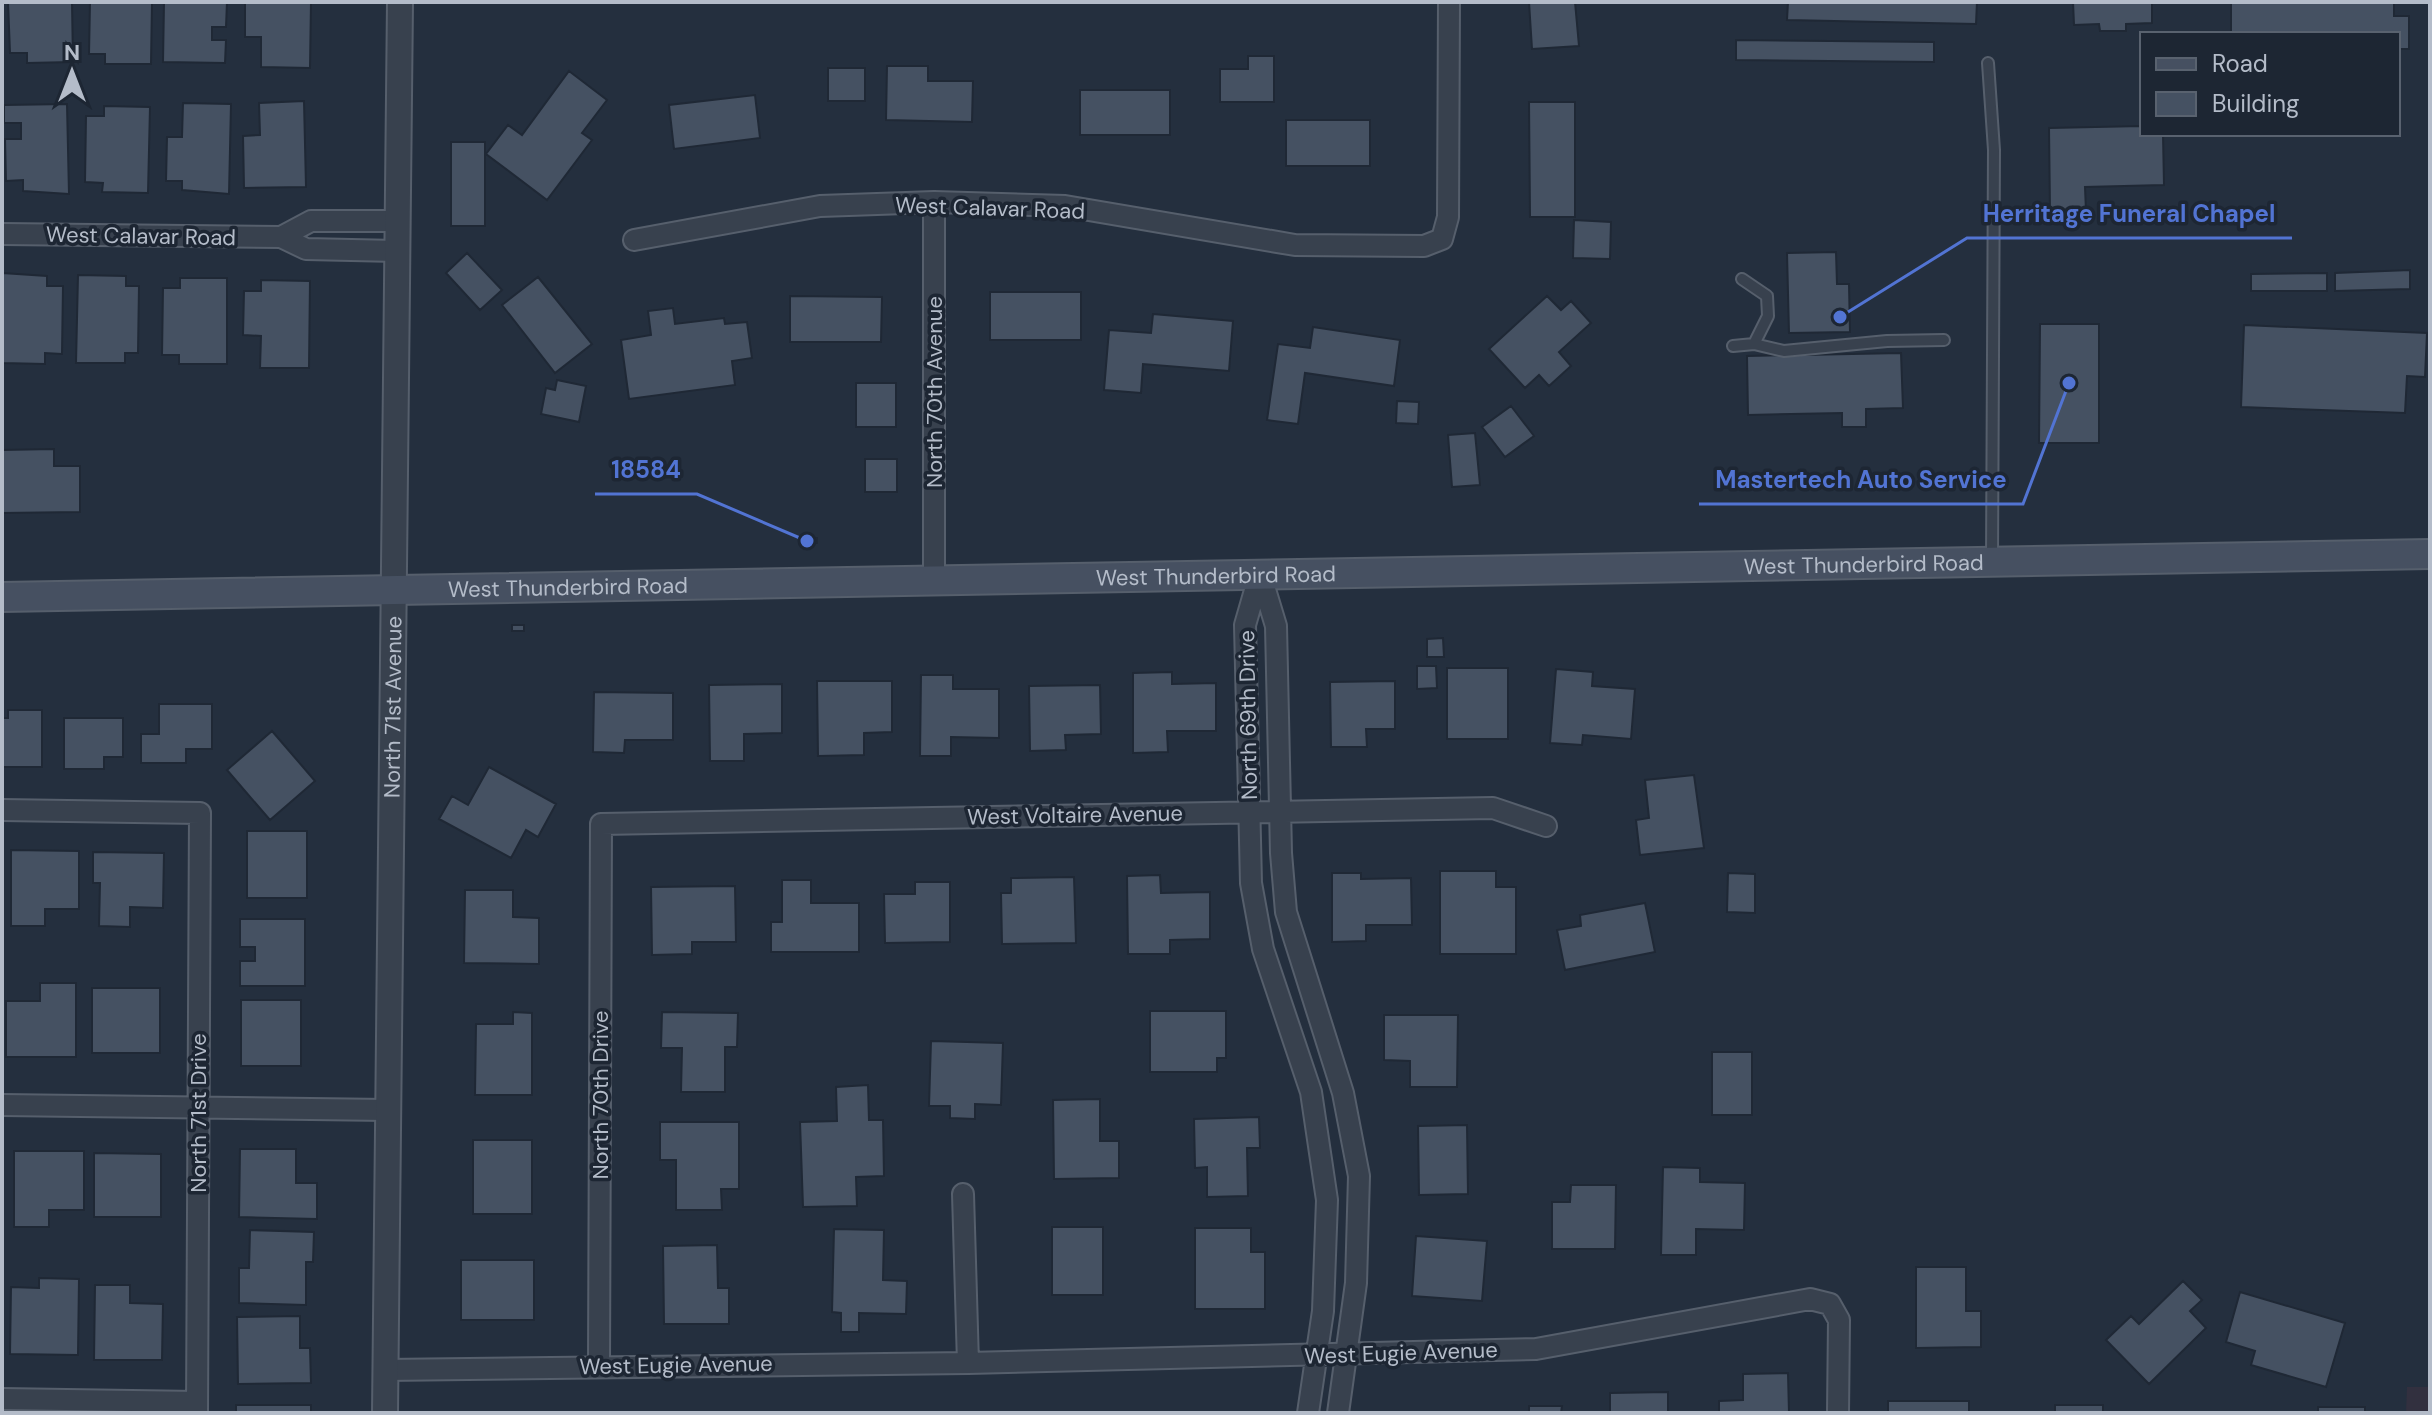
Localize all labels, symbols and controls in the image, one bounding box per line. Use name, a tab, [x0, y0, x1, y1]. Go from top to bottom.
north arrow	[32, 32, 112, 112]
legend	[2140, 32, 2400, 136]
text: N	[64, 38, 80, 67]
text: Road	[2212, 48, 2268, 79]
text: Building	[2212, 88, 2299, 119]
street label: West Calavar Road	[894, 190, 1086, 226]
callout: Herritage Funeral Chapel	[1967, 190, 2292, 238]
text: Herritage Funeral Chapel	[1983, 198, 2275, 229]
street label: West Calavar Road	[46, 220, 236, 252]
street label: North 70th Avenue	[920, 296, 949, 488]
callout: 18584	[595, 446, 697, 494]
text: 18584	[611, 454, 681, 485]
callout: Mastertech Auto Service	[1699, 456, 2023, 504]
text: Mastertech Auto Service	[1715, 464, 2007, 495]
street label: West Thunderbird Road	[1743, 547, 1984, 581]
street label: West Thunderbird Road	[1096, 559, 1336, 592]
street label: West Thunderbird Road	[448, 570, 688, 604]
street label: North 71st Avenue	[377, 616, 408, 798]
street label: North 69th Drive	[1232, 630, 1264, 800]
street label: West Voltaire Avenue	[967, 799, 1183, 831]
street label: North 70th Drive	[586, 1010, 615, 1180]
street label: North 71st Drive	[184, 1033, 213, 1193]
street label: West Eugie Avenue	[1304, 1335, 1498, 1371]
street label: West Eugie Avenue	[579, 1349, 773, 1381]

